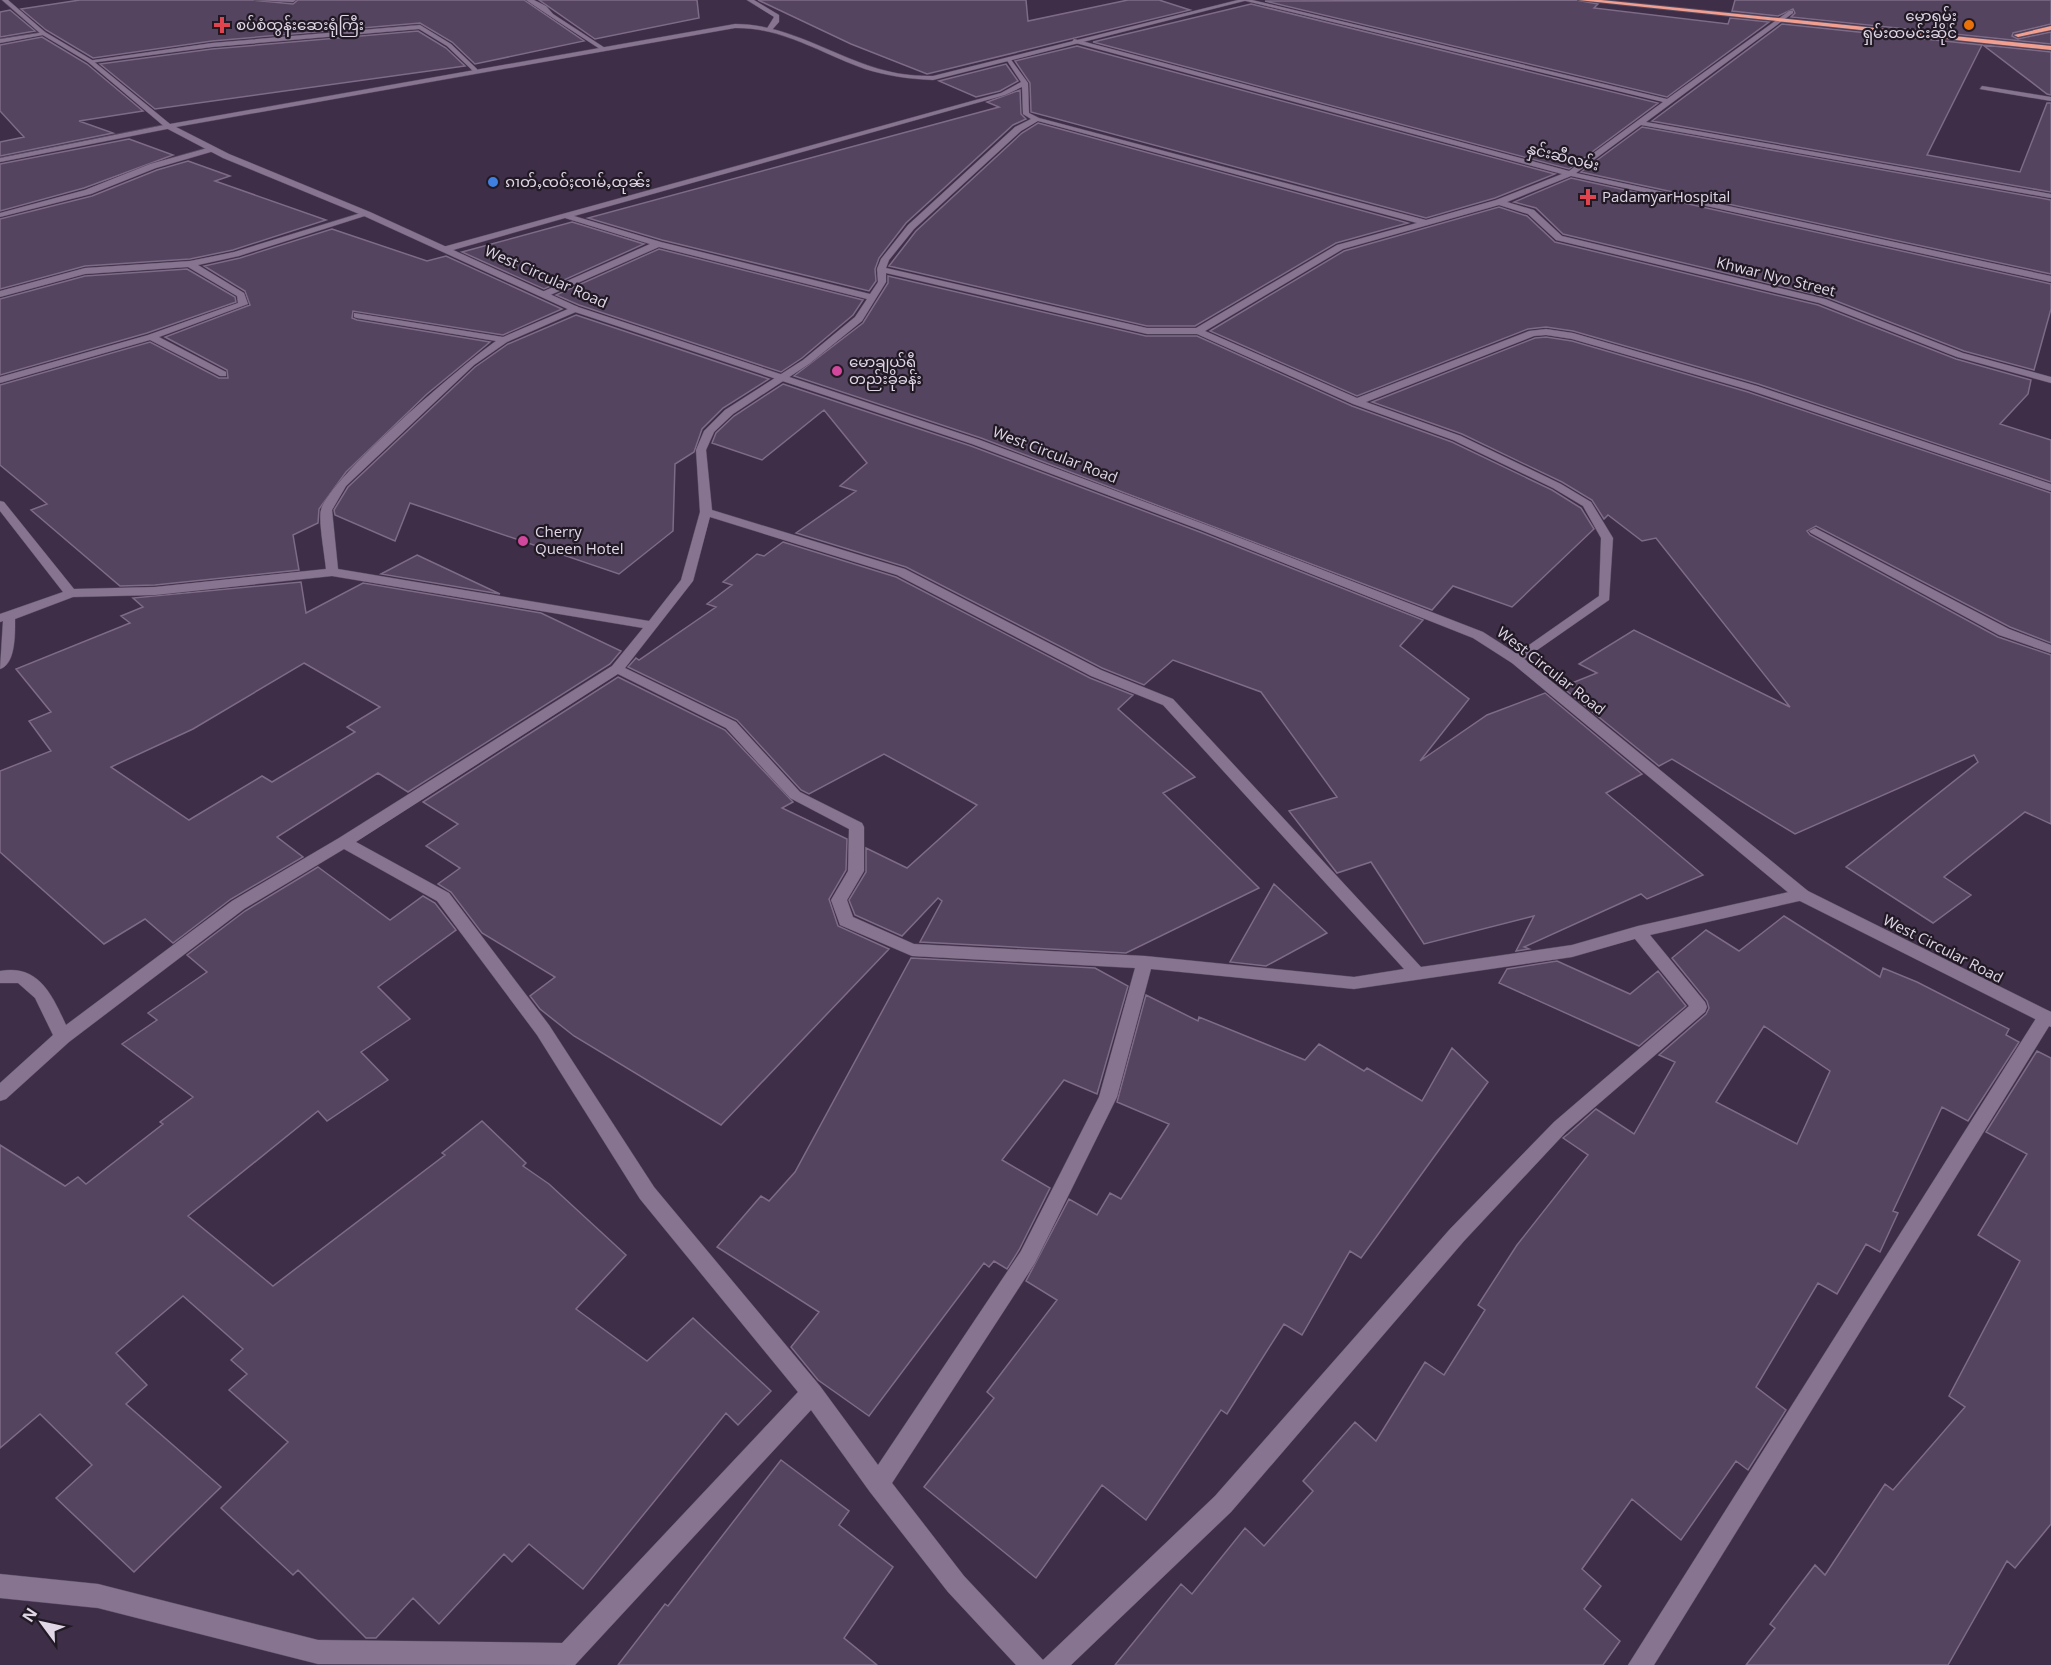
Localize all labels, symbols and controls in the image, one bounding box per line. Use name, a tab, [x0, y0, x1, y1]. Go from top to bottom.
place label: မောရှမ်း ရှမ်းထမင်းဆိုင်	[1863, 5, 1957, 45]
place label: စပ်စံထွန်းဆေးရုံကြီး	[236, 14, 364, 37]
marker: စပ်စံထွန်းဆေးရုံကြီး	[213, 16, 231, 34]
marker: မောရှမ်း ရှမ်းထမင်းဆိုင်	[1962, 18, 1976, 32]
street label: နှင်းဆီလမ်း	[1524, 137, 1601, 178]
place label: ၵၢတ်ႇၸဝ်ႈၸၢမ်ႇထုၼ်း	[505, 171, 651, 194]
marker: ၵၢတ်ႇၸဝ်ႈၸၢမ်ႇထုၼ်း	[486, 175, 500, 189]
place label: PadamyarHospital	[1602, 186, 1730, 206]
marker: PadamyarHospital	[1579, 188, 1597, 206]
street label: West Circular Road	[482, 240, 611, 312]
street label: Khwar Nyo Street	[1715, 252, 1838, 300]
place label: မောချယ်ရီ တည်းခိုခန်း	[849, 351, 922, 391]
marker: မောချယ်ရီ တည်းခိုခန်း	[830, 364, 844, 378]
street label: West Circular Road	[990, 421, 1121, 487]
place label: Cherry Queen Hotel	[535, 521, 623, 558]
marker: Cherry Queen Hotel	[516, 534, 530, 548]
street label: West Circular Road	[1493, 622, 1610, 719]
street label: West Circular Road	[1880, 909, 2007, 987]
north arrow	[12, 1593, 72, 1653]
text: N	[17, 1603, 42, 1626]

